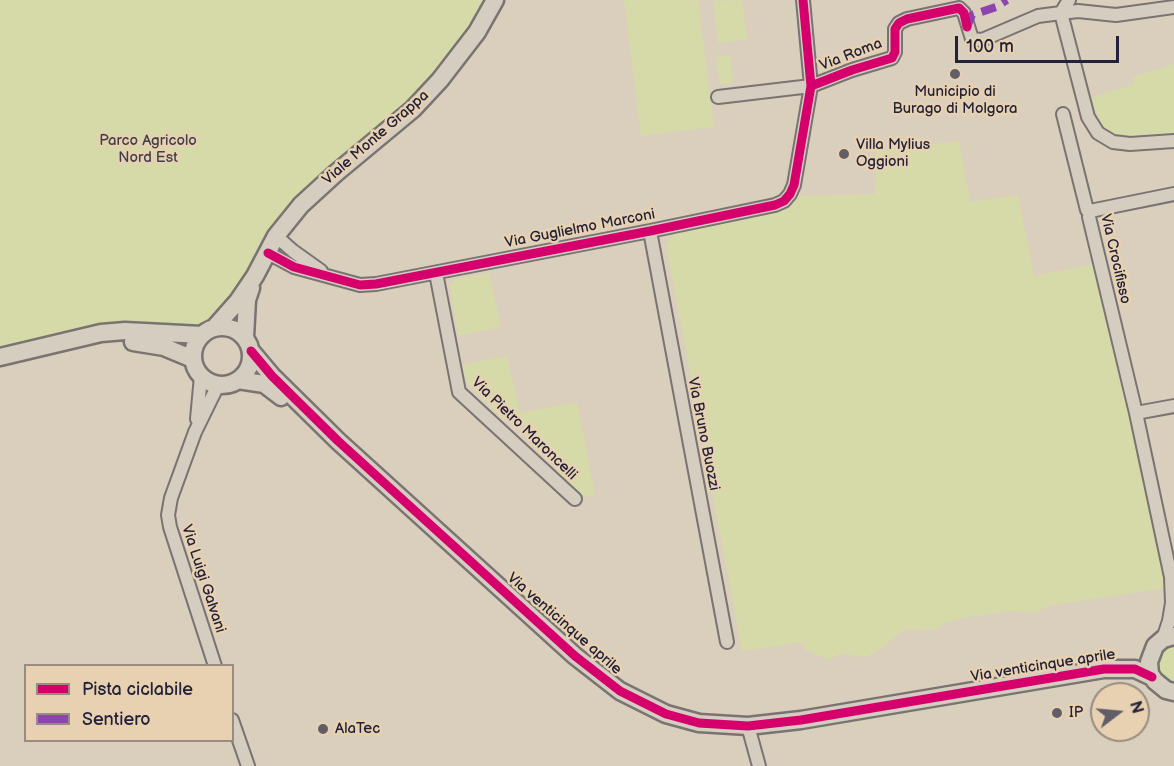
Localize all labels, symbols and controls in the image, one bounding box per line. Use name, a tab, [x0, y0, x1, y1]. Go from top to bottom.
scale bar	[958, 24, 1122, 62]
street label: Via Roma	[817, 35, 885, 75]
text: 100 m	[966, 36, 1014, 57]
marker: Municipio di Burago di Molgora	[948, 67, 962, 81]
place label: Municipio di Burago di Molgora	[892, 83, 1018, 118]
street label: Viale Monte Grappa	[319, 87, 433, 189]
park label: Parco Agricolo Nord Est	[99, 132, 197, 167]
place label: Villa Mylius Oggioni	[856, 136, 930, 171]
marker: Villa Mylius Oggioni	[837, 147, 851, 161]
street label: Via Guglielmo Marconi	[503, 206, 657, 252]
street label: Via Crocifisso	[1096, 212, 1134, 306]
street label: Via Pietro Maroncelli	[467, 374, 581, 484]
street label: Via Bruno Buozzi	[683, 376, 723, 492]
street label: Via Luigi Galvani	[177, 523, 229, 635]
street label: Via venticinque aprile	[503, 569, 625, 679]
street label: Via venticinque aprile	[969, 646, 1117, 686]
legend	[24, 664, 234, 742]
text: Pista ciclabile	[82, 679, 193, 700]
north arrow	[1090, 682, 1150, 742]
text: N	[1125, 699, 1147, 716]
place label: IP	[1069, 704, 1083, 722]
marker: IP	[1050, 706, 1064, 720]
text: Sentiero	[82, 709, 151, 730]
place label: AlaTec	[335, 720, 380, 738]
marker: AlaTec	[316, 722, 330, 736]

